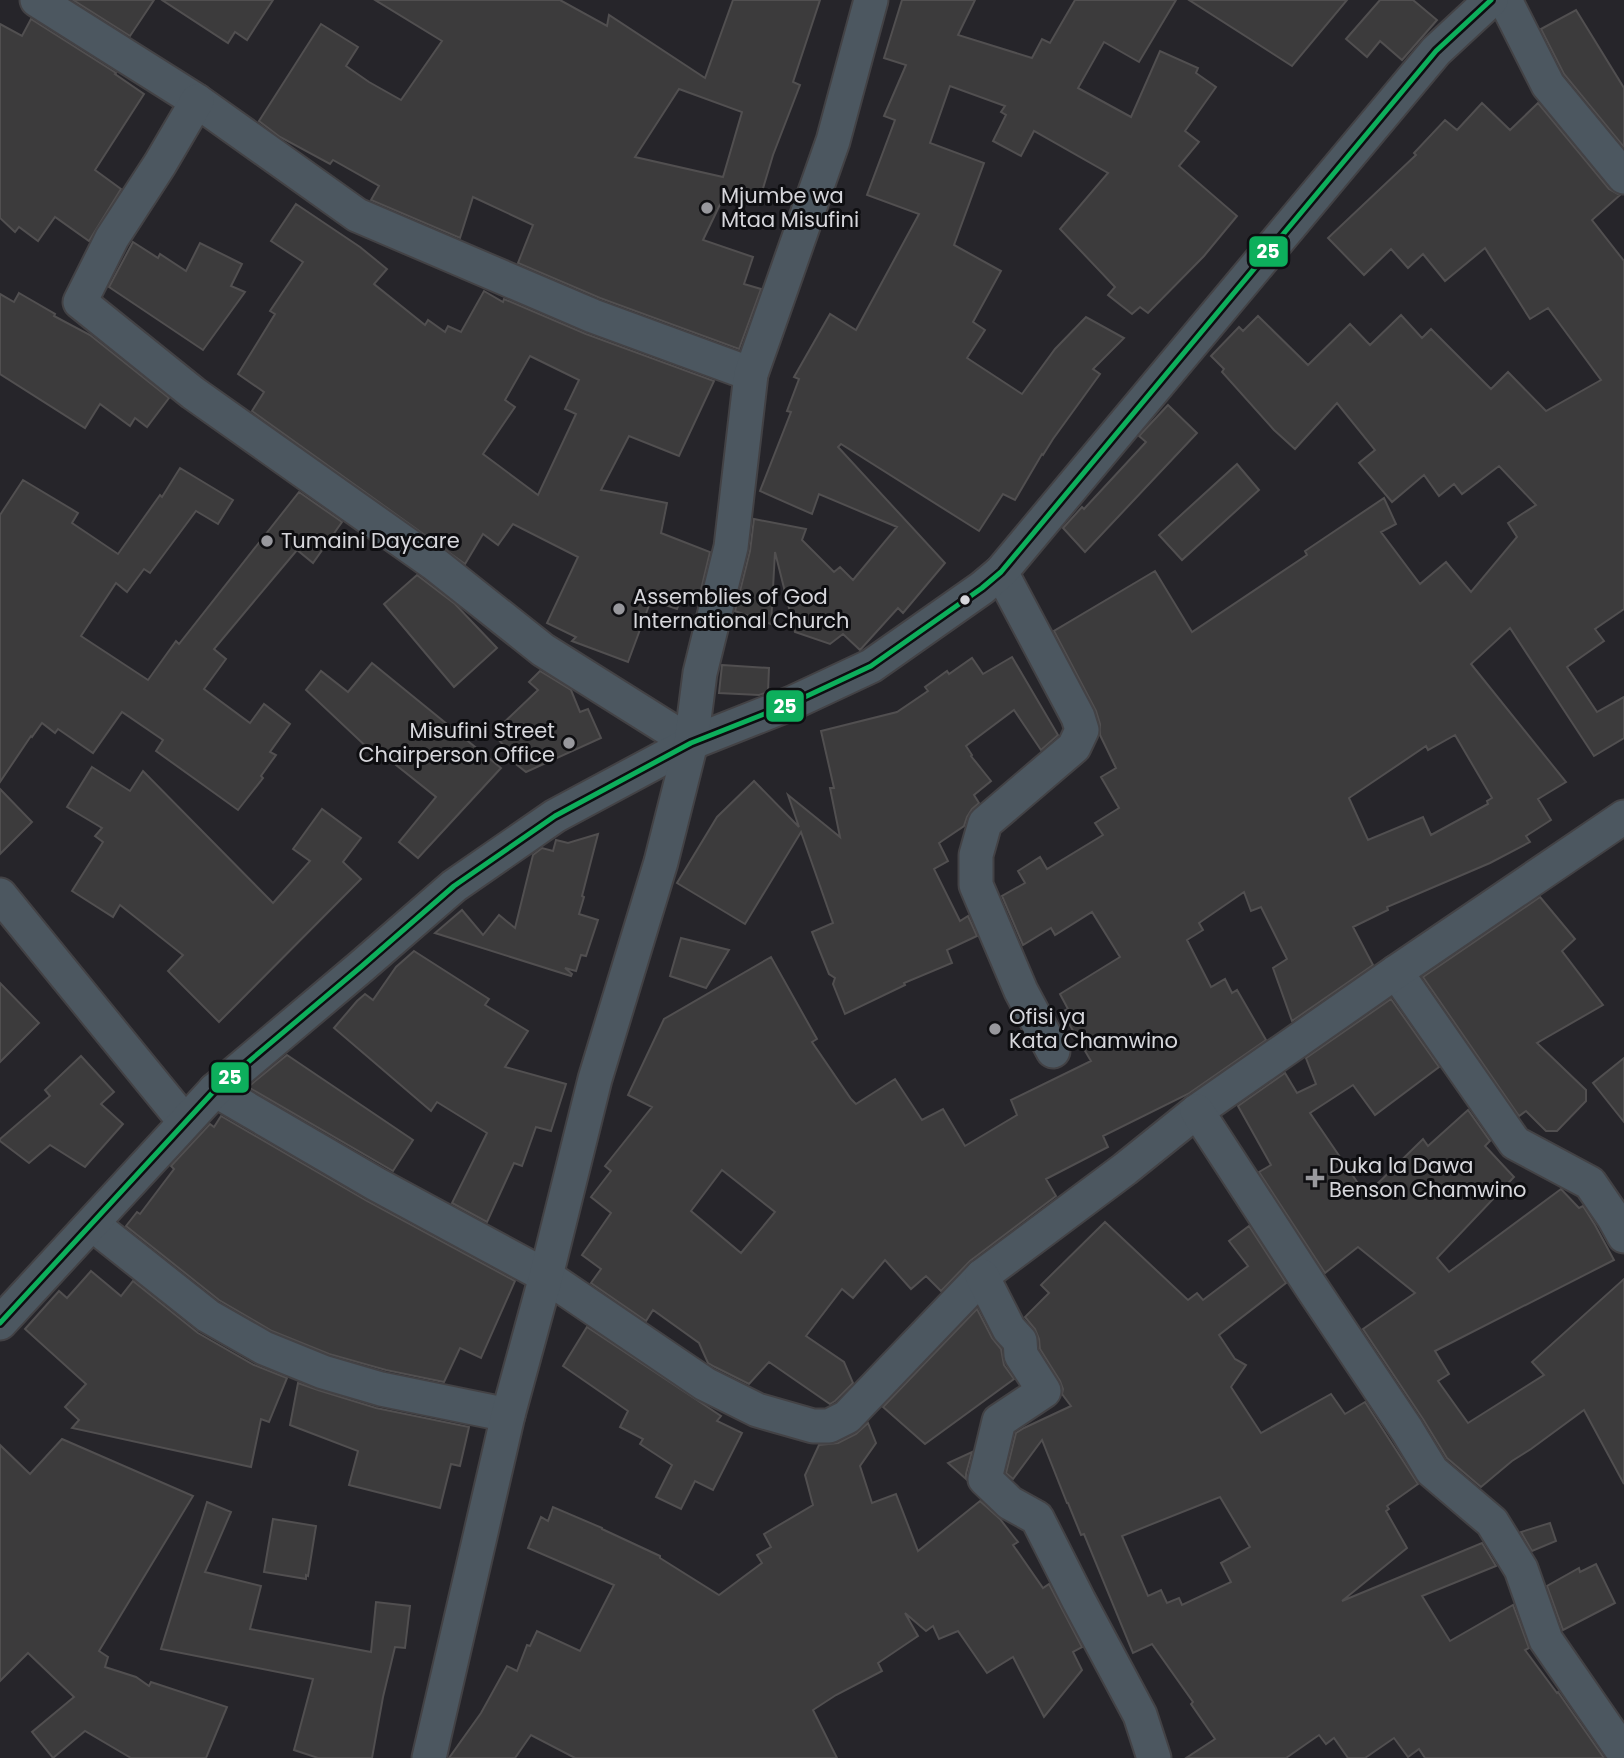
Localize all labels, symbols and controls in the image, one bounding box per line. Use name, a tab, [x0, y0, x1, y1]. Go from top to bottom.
place label: Mjumbe wa Mtaa Misufini	[721, 181, 859, 234]
marker: Mjumbe wa Mtaa Misufini	[699, 200, 715, 216]
line badge: 25	[1248, 235, 1289, 268]
text: 25	[1256, 238, 1280, 265]
place label: Tumaini Daycare	[281, 526, 460, 555]
marker: Tumaini Daycare	[259, 533, 275, 549]
place label: Assemblies of God International Church	[633, 582, 850, 635]
unlabelled marker	[958, 593, 972, 607]
marker: Assemblies of God International Church	[611, 601, 627, 617]
line badge: 25	[765, 689, 805, 723]
text: 25	[773, 693, 797, 720]
place label: Misufini Street Chairperson Office	[358, 716, 555, 769]
marker: Misufini Street Chairperson Office	[561, 735, 577, 751]
place label: Ofisi ya Kata Chamwino	[1009, 1002, 1178, 1055]
marker: Ofisi ya Kata Chamwino	[987, 1021, 1003, 1037]
line badge: 25	[210, 1061, 250, 1094]
text: 25	[218, 1064, 242, 1091]
place label: Duka la Dawa Benson Chamwino	[1329, 1151, 1527, 1204]
marker: Duka la Dawa Benson Chamwino	[1307, 1170, 1323, 1186]

